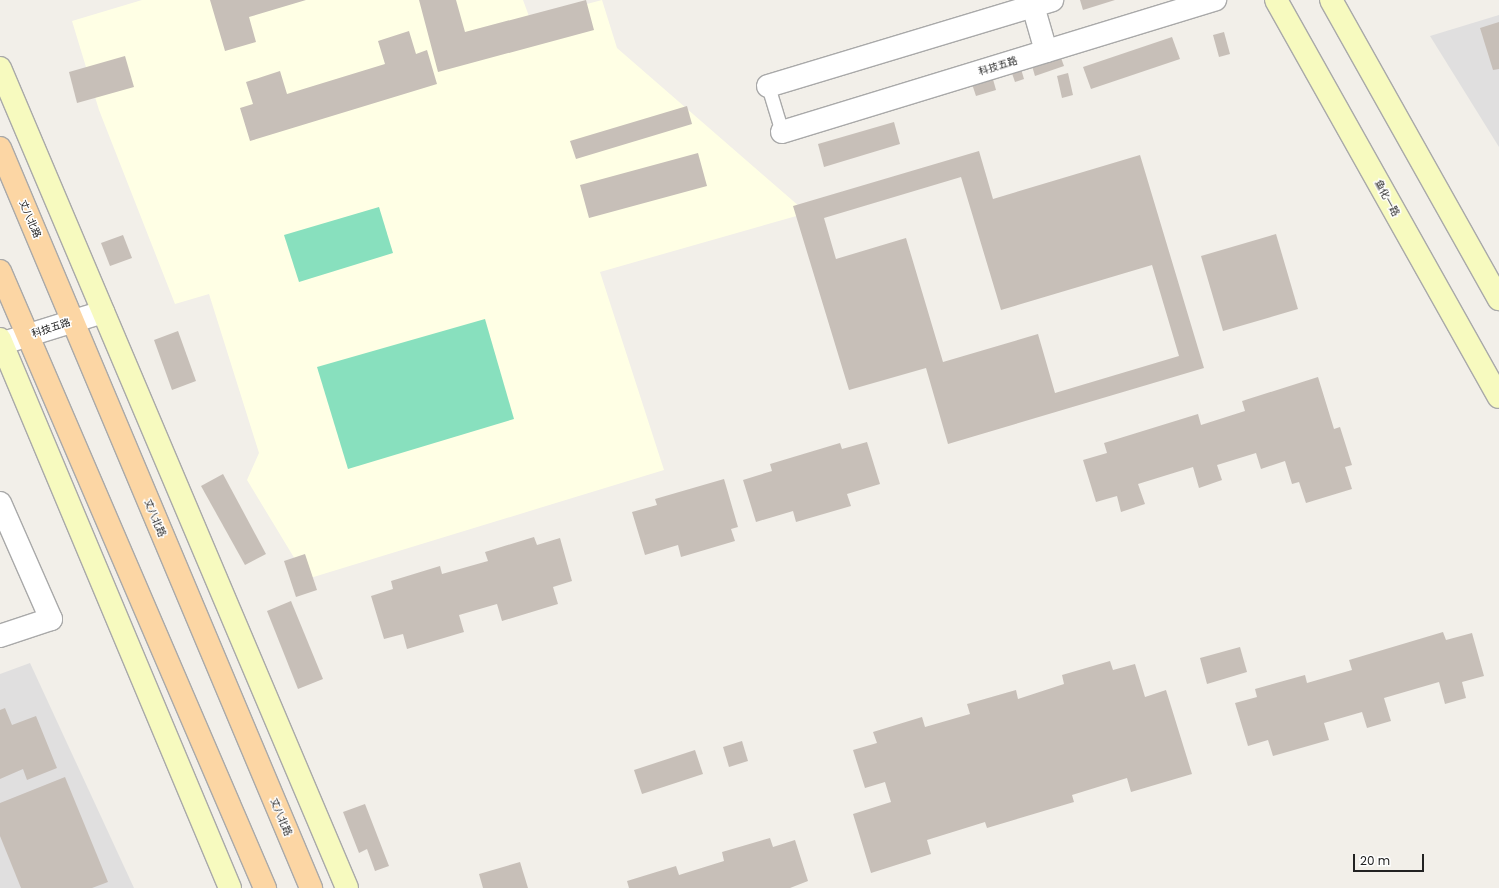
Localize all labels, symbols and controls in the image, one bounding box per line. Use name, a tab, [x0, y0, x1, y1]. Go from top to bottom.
street label: 科技五路	[977, 54, 1019, 78]
street label: 鱼化一路	[1372, 178, 1402, 218]
street label: 丈八北路	[17, 198, 43, 240]
street label: 科技五路	[30, 316, 72, 340]
street label: 丈八北路	[142, 497, 168, 539]
street label: 丈八北路	[268, 796, 294, 838]
scale bar	[1355, 846, 1426, 872]
text: 20 m	[1360, 852, 1390, 869]

